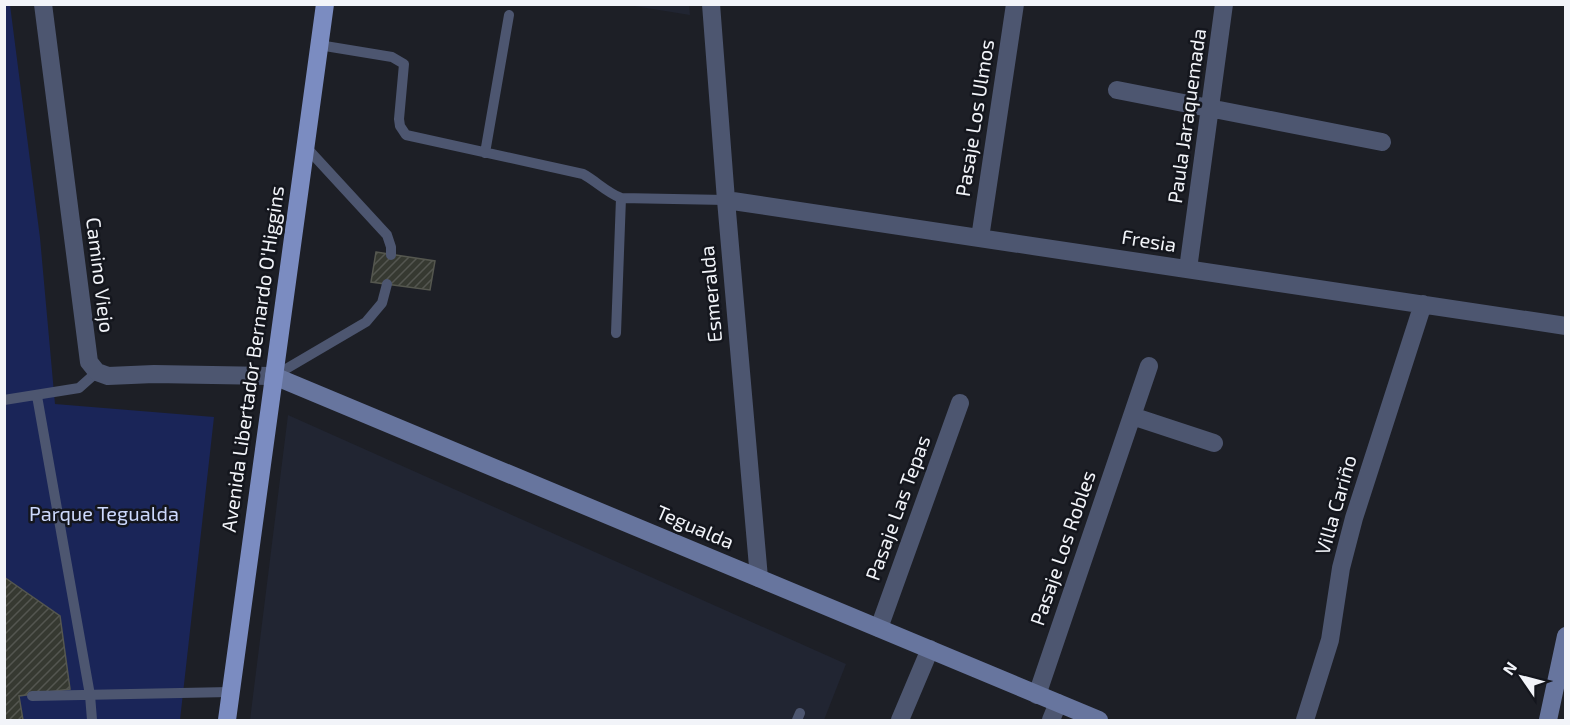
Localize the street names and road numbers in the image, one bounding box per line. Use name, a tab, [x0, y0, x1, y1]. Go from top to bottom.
street label: Paula Jaraquemada	[1162, 27, 1210, 205]
street label: Pasaje Los Ulmos	[950, 38, 998, 198]
street label: Avenida Libertador Bernardo O'Higgins	[216, 184, 288, 534]
street label: Camino Viejo	[82, 216, 120, 334]
street label: Fresia	[1120, 224, 1178, 256]
street label: Esmeralda	[694, 245, 726, 343]
street label: Pasaje Las Tepas	[860, 432, 934, 583]
street label: Villa Cariño	[1309, 452, 1361, 557]
street label: Pasaje Los Robles	[1024, 467, 1100, 628]
street label: Tegualda	[653, 499, 738, 553]

